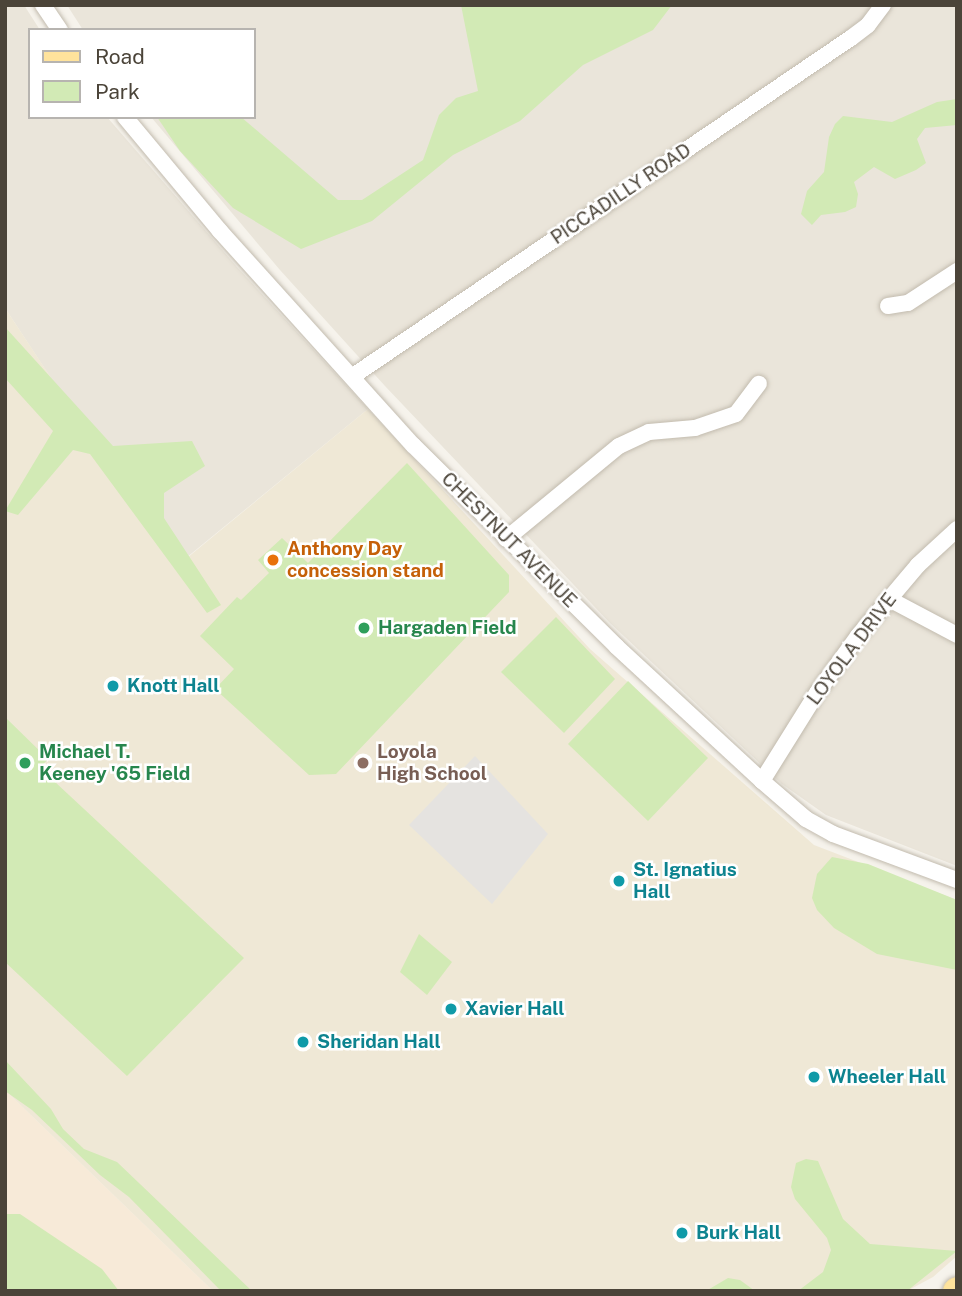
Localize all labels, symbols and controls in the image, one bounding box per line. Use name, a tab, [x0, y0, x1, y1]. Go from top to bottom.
legend	[28, 28, 256, 119]
text: Road	[95, 44, 145, 69]
text: Park	[95, 79, 140, 104]
street label: PICCADILLY ROAD	[546, 139, 696, 249]
street label: CHESTNUT AVENUE	[437, 468, 581, 612]
place label: Anthony Day concession stand	[287, 538, 444, 582]
marker: Anthony Day concession stand	[265, 552, 281, 568]
street label: LOYOLA DRIVE	[802, 588, 902, 710]
place label: Hargaden Field	[378, 617, 516, 639]
marker: Hargaden Field	[356, 620, 372, 636]
place label: Knott Hall	[127, 675, 220, 697]
marker: Knott Hall	[105, 678, 121, 694]
place label: Michael T. Keeney '65 Field	[39, 741, 190, 785]
place label: Loyola High School	[377, 741, 487, 785]
marker: Michael T. Keeney '65 Field	[17, 755, 33, 771]
marker: Loyola High School	[355, 755, 371, 771]
place label: St. Ignatius Hall	[633, 859, 737, 903]
marker: St. Ignatius Hall	[611, 873, 627, 889]
place label: Xavier Hall	[465, 998, 565, 1020]
marker: Xavier Hall	[443, 1001, 459, 1017]
place label: Sheridan Hall	[317, 1031, 441, 1053]
marker: Sheridan Hall	[295, 1034, 311, 1050]
place label: Wheeler Hall	[828, 1066, 946, 1088]
marker: Wheeler Hall	[806, 1069, 822, 1085]
place label: Burk Hall	[696, 1222, 781, 1244]
marker: Burk Hall	[674, 1225, 690, 1241]

